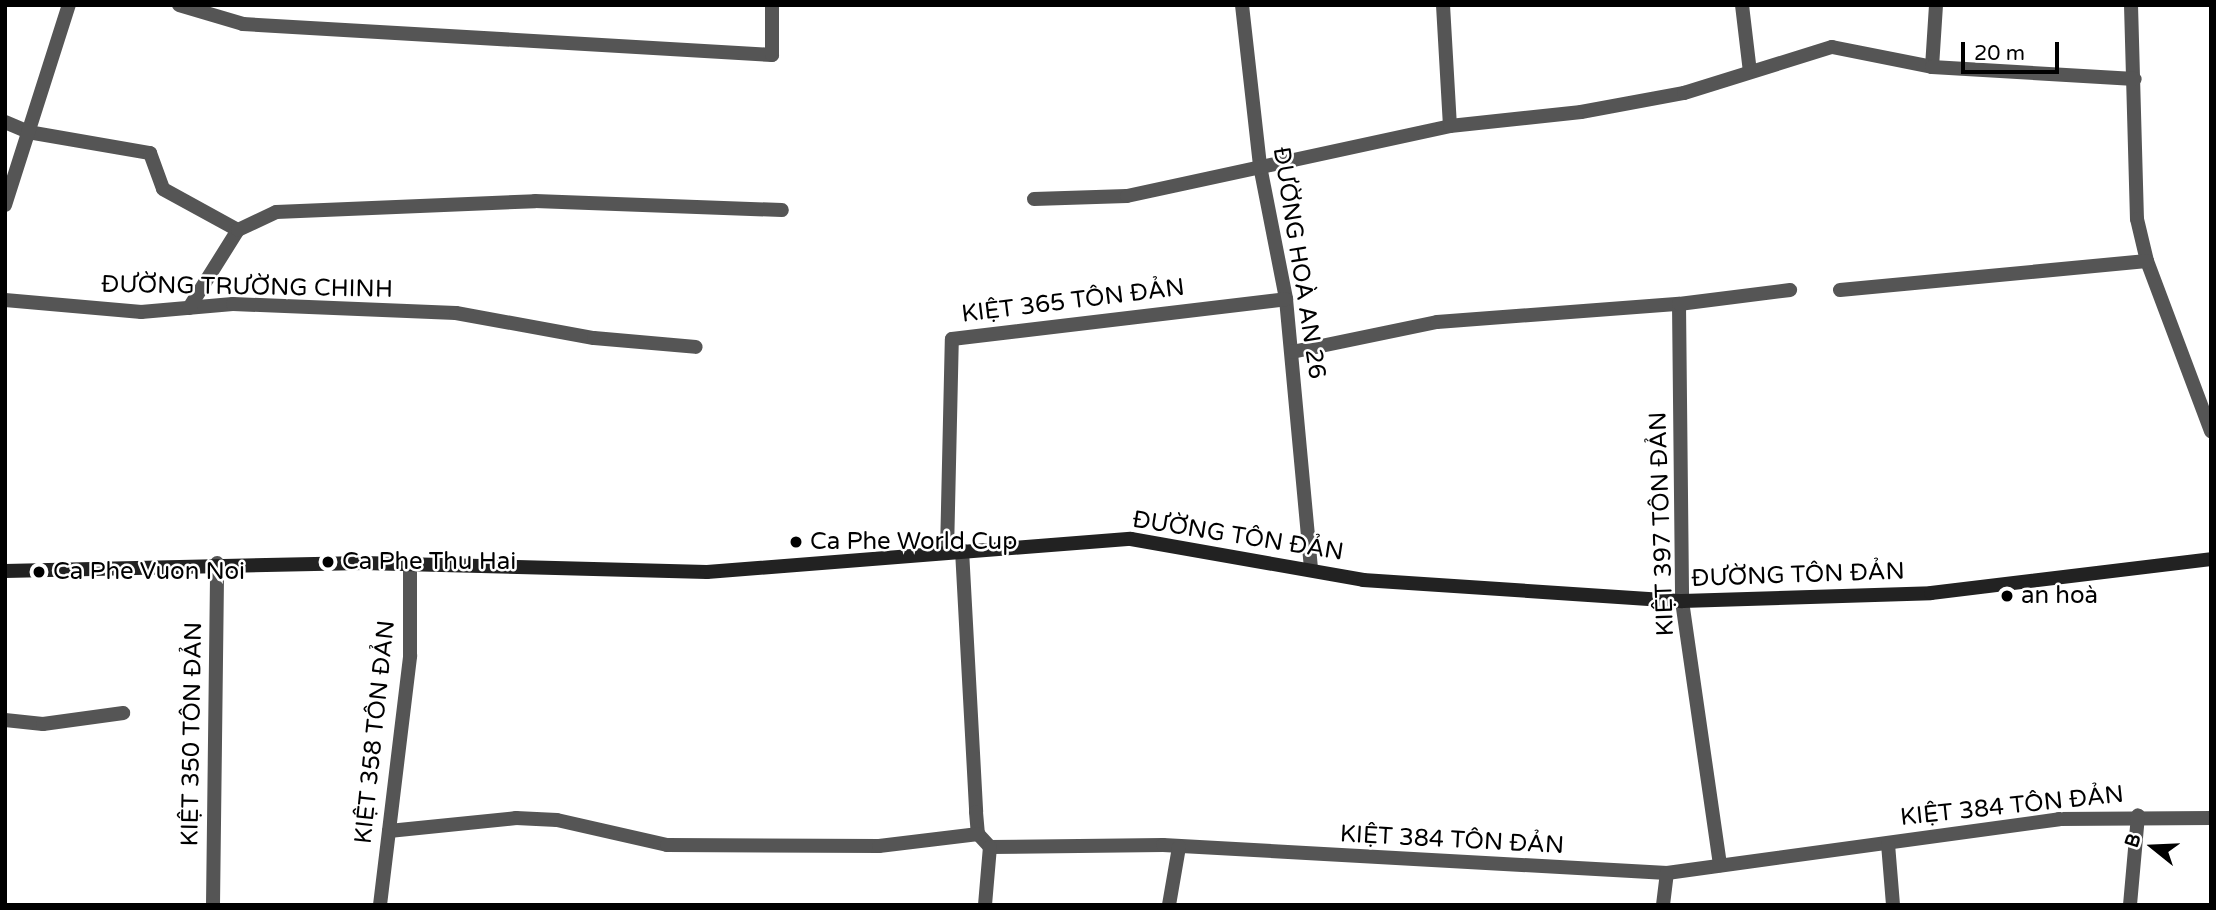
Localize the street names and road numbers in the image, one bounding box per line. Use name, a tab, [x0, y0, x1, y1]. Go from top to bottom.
street label: ĐƯỜNG HOÀ AN 26	[1266, 145, 1332, 381]
street label: ĐƯỜNG TRƯỜNG CHINH	[101, 270, 393, 304]
street label: KIỆT 365 TÔN ĐẢN	[960, 273, 1186, 329]
street label: KIỆT 397 TÔN ĐẢN	[1644, 411, 1680, 637]
street label: ĐƯỜNG TÔN ĐẢN	[1130, 505, 1346, 567]
street label: ĐƯỜNG TÔN ĐẢN	[1691, 557, 1905, 593]
street label: KIỆT 358 TÔN ĐẢN	[349, 619, 401, 845]
street label: KIỆT 350 TÔN ĐẢN	[176, 621, 208, 847]
street label: KIỆT 384 TÔN ĐẢN	[1899, 780, 2125, 832]
street label: KIỆT 384 TÔN ĐẢN	[1339, 820, 1565, 860]

